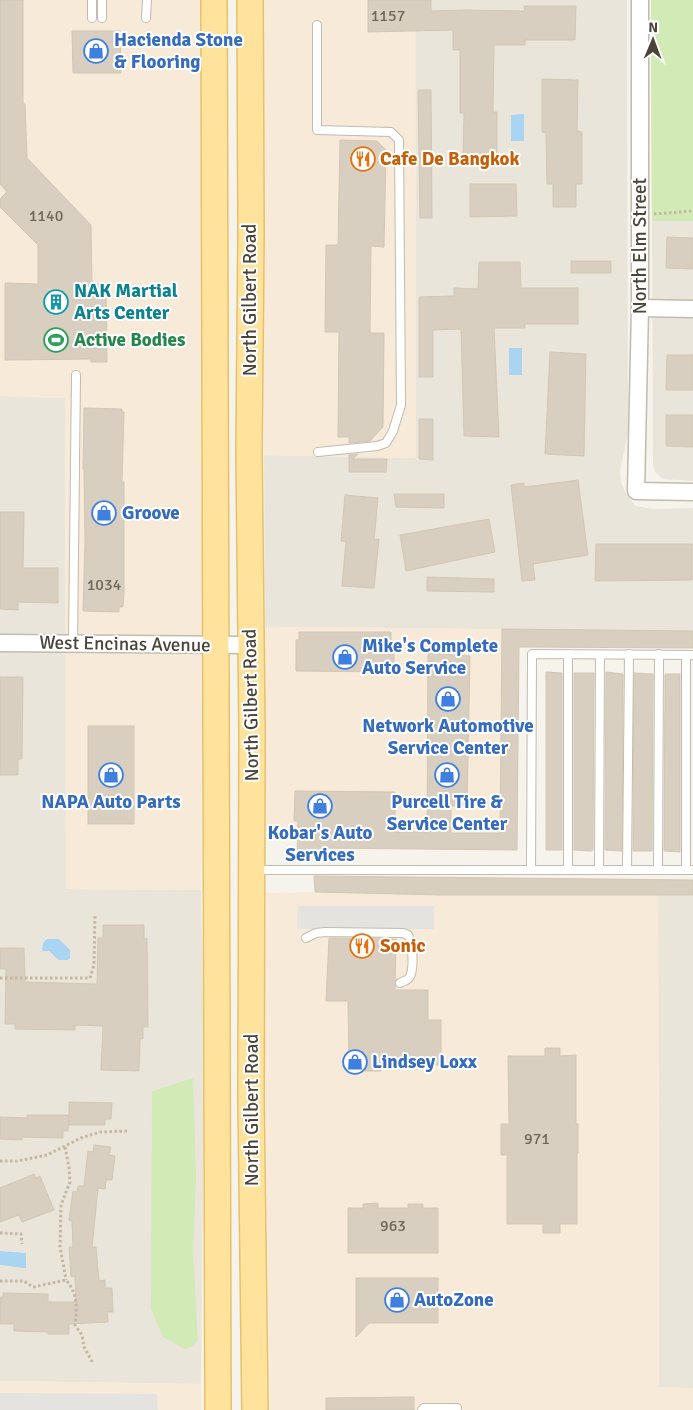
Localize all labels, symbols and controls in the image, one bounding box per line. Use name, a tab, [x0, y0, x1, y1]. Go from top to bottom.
house number: 1157	[371, 6, 405, 26]
north arrow	[628, 15, 678, 65]
text: N	[648, 19, 658, 36]
place label: Hacienda Stone & Flooring	[114, 28, 243, 74]
shop icon: Hacienda Stone & Flooring	[83, 38, 109, 64]
restaurant icon: Cafe De Bangkok	[350, 146, 376, 172]
place label: Cafe De Bangkok	[380, 147, 520, 171]
street label: North Elm Street	[628, 177, 652, 314]
house number: 1140	[29, 206, 63, 226]
street label: North Gilbert Road	[238, 224, 262, 376]
place label: NAK Martial Arts Center	[74, 279, 178, 325]
building icon: NAK Martial Arts Center	[43, 289, 69, 315]
sports icon: Active Bodies	[43, 327, 69, 353]
place label: Active Bodies	[74, 328, 185, 352]
shop icon: Groove	[91, 500, 117, 526]
place label: Groove	[122, 501, 180, 525]
house number: 1034	[87, 575, 122, 595]
street label: North Gilbert Road	[238, 628, 264, 782]
street label: West Encinas Avenue	[39, 631, 211, 657]
place label: Mike's Complete Auto Service	[362, 634, 498, 680]
shop icon: Mike's Complete Auto Service	[332, 644, 358, 670]
shop icon: Network Automotive Service Center	[435, 686, 461, 712]
place label: Network Automotive Service Center	[362, 714, 534, 760]
shop icon: NAPA Auto Parts	[98, 762, 124, 788]
shop icon: Purcell Tire & Service Center	[434, 762, 460, 788]
place label: NAPA Auto Parts	[41, 790, 181, 814]
place label: Purcell Tire & Service Center	[387, 790, 508, 836]
shop icon: Kobar's Auto Services	[307, 793, 333, 819]
place label: Kobar's Auto Services	[267, 821, 373, 867]
restaurant icon: Sonic	[349, 933, 375, 959]
place label: Sonic	[380, 934, 426, 958]
street label: North Gilbert Road	[240, 1034, 264, 1186]
shop icon: Lindsey Loxx	[342, 1049, 368, 1075]
place label: Lindsey Loxx	[372, 1050, 478, 1074]
house number: 971	[524, 1129, 550, 1149]
house number: 963	[380, 1216, 406, 1236]
shop icon: AutoZone	[384, 1287, 410, 1313]
place label: AutoZone	[414, 1288, 494, 1312]

